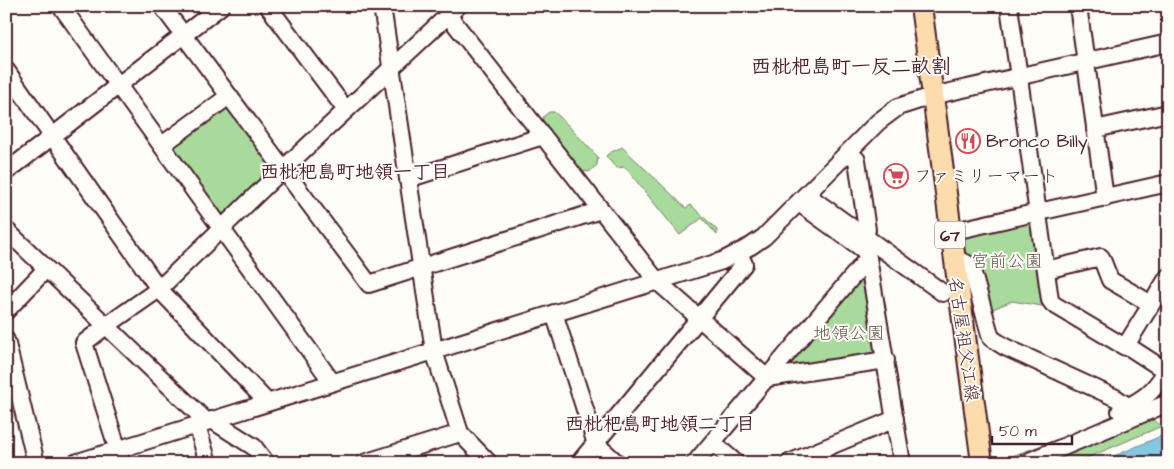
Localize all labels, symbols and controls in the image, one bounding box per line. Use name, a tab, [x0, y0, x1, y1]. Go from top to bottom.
district label: 西枇杷島町一反二畝割	[751, 53, 951, 81]
restaurant icon: Bronco Billy	[955, 128, 981, 154]
place label: Bronco Billy	[986, 129, 1088, 155]
district label: 西枇杷島町地領一丁目	[260, 159, 450, 186]
supermarket icon: ファミリーマート	[883, 163, 909, 189]
place label: ファミリーマート	[914, 164, 1058, 189]
road number: 67	[935, 222, 965, 248]
park label: 宮前公園	[971, 249, 1043, 274]
street label: 名古屋祖父江線	[942, 275, 985, 403]
park label: 地領公園	[813, 321, 885, 346]
district label: 西枇杷島町地領二丁目	[565, 411, 755, 438]
scale bar	[992, 414, 1072, 446]
text: 50 m	[999, 421, 1037, 442]

